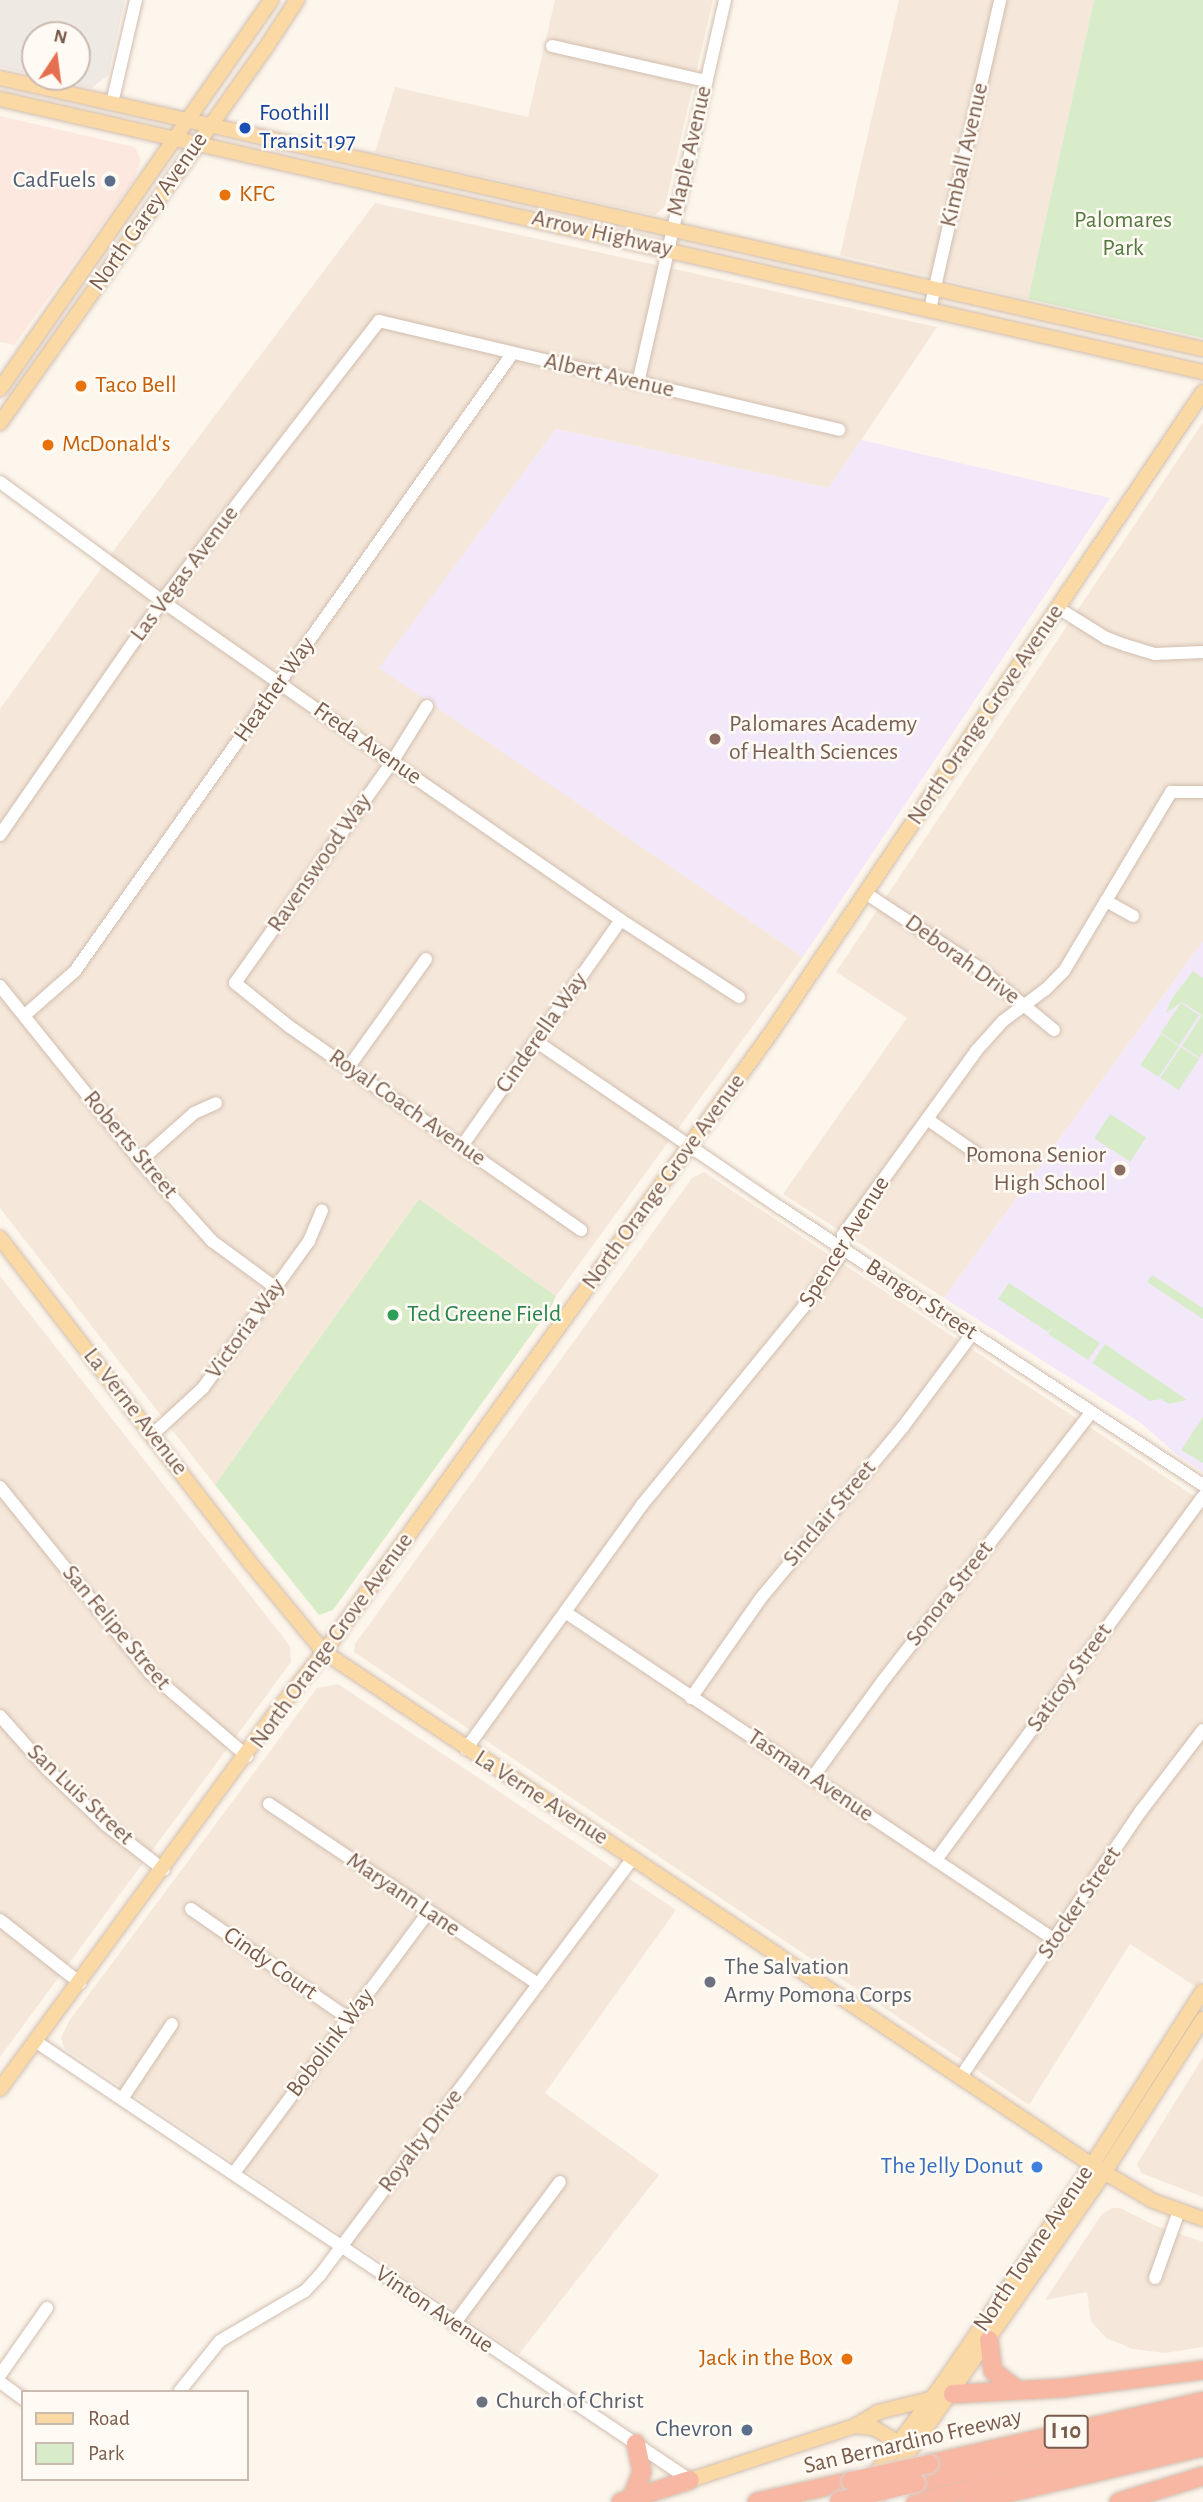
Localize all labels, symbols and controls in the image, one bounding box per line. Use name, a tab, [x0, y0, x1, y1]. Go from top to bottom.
north arrow	[21, 21, 91, 91]
text: N	[52, 26, 69, 48]
street label: Kimball Avenue	[934, 80, 996, 230]
street label: Maple Avenue	[661, 83, 719, 219]
place label: Foothill Transit 197	[259, 100, 356, 156]
marker: Foothill Transit 197	[237, 120, 253, 136]
street label: North Garey Avenue	[83, 127, 215, 297]
place label: CadFuels	[13, 167, 96, 195]
marker: CadFuels	[102, 173, 118, 189]
place label: KFC	[239, 181, 275, 209]
marker: KFC	[217, 187, 233, 203]
street label: Arrow Highway	[529, 204, 675, 264]
park label: Palomares Park	[1074, 207, 1172, 263]
street label: Albert Avenue	[541, 347, 677, 405]
place label: Taco Bell	[95, 372, 177, 400]
marker: Taco Bell	[73, 378, 89, 394]
place label: McDonald's	[62, 431, 171, 459]
marker: McDonald's	[40, 437, 56, 453]
street label: Las Vegas Avenue	[125, 500, 245, 648]
street label: North Orange Grove Avenue	[901, 599, 1071, 831]
street label: Heather Way	[228, 632, 322, 748]
street label: Freda Avenue	[307, 696, 427, 792]
place label: Palomares Academy of Health Sciences	[729, 711, 917, 767]
marker: Palomares Academy of Health Sciences	[707, 731, 723, 747]
street label: Ravenswood Way	[262, 788, 378, 938]
street label: Deborah Drive	[899, 909, 1025, 1011]
street label: Cinderella Way	[490, 967, 594, 1099]
street label: Royal Coach Avenue	[323, 1043, 491, 1173]
street label: North Orange Grove Avenue	[576, 1068, 752, 1296]
street label: Roberts Street	[76, 1085, 184, 1205]
place label: Pomona Senior High School	[965, 1142, 1106, 1198]
marker: Pomona Senior High School	[1112, 1162, 1128, 1178]
street label: Spencer Avenue	[793, 1171, 897, 1313]
street label: Bangor Street	[860, 1253, 982, 1347]
street label: Victoria Way	[200, 1273, 292, 1385]
place label: Ted Greene Field	[407, 1301, 561, 1329]
marker: Ted Greene Field	[385, 1307, 401, 1323]
street label: La Verne Avenue	[76, 1343, 194, 1481]
street label: Sinclair Street	[777, 1455, 883, 1573]
street label: North Orange Grove Avenue	[244, 1527, 420, 1755]
street label: Sonora Street	[900, 1536, 1000, 1652]
street label: San Felipe Street	[55, 1560, 177, 1696]
street label: Saticoy Street	[1021, 1618, 1119, 1738]
street label: Tasman Avenue	[741, 1723, 879, 1829]
street label: San Luis Street	[21, 1738, 139, 1852]
street label: La Verne Avenue	[469, 1744, 613, 1852]
street label: Stocker Street	[1032, 1841, 1128, 1965]
street label: Maryann Lane	[341, 1846, 465, 1944]
street label: Cindy Court	[217, 1921, 323, 2007]
place label: The Salvation Army Pomona Corps	[724, 1954, 912, 2010]
marker: The Salvation Army Pomona Corps	[702, 1974, 718, 1990]
street label: Bobolink Way	[281, 1983, 381, 2103]
street label: Royalty Drive	[373, 2083, 469, 2199]
place label: The Jelly Donut	[881, 2153, 1023, 2181]
marker: The Jelly Donut	[1029, 2159, 1045, 2175]
street label: North Towne Avenue	[968, 2160, 1100, 2338]
street label: Vinton Avenue	[369, 2260, 499, 2360]
place label: Jack in the Box	[699, 2345, 833, 2373]
marker: Jack in the Box	[839, 2351, 855, 2367]
place label: Church of Christ	[496, 2388, 644, 2416]
legend	[21, 2390, 248, 2481]
marker: Church of Christ	[474, 2394, 490, 2410]
street label: San Bernardino Freeway	[801, 2403, 1025, 2481]
text: Road	[88, 2408, 130, 2429]
road number: I 10	[1043, 2412, 1089, 2452]
place label: Chevron	[655, 2416, 733, 2444]
marker: Chevron	[739, 2422, 755, 2438]
text: Park	[88, 2443, 124, 2464]

